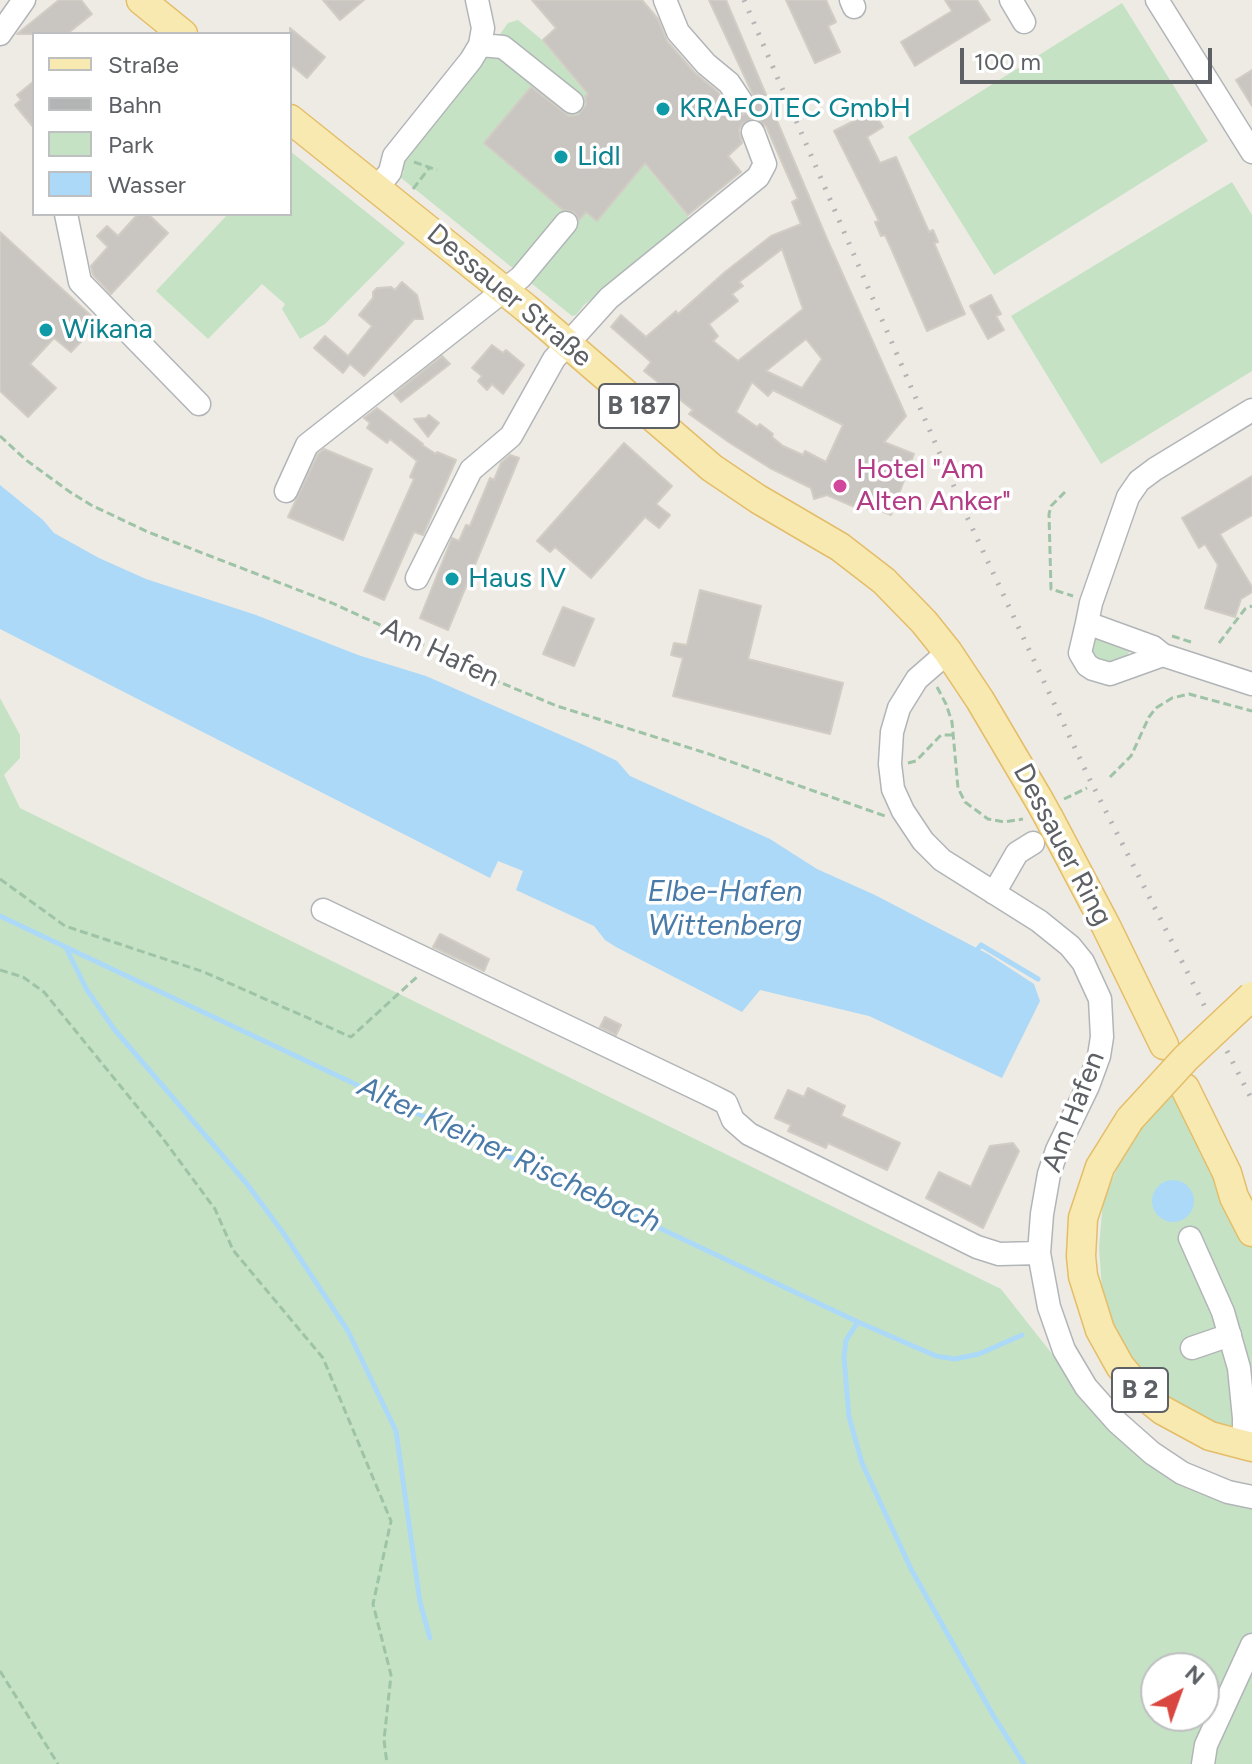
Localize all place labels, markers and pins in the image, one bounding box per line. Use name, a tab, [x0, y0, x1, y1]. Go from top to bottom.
place label: KRAFOTEC GmbH	[679, 92, 911, 126]
marker: KRAFOTEC GmbH	[654, 100, 672, 118]
place label: Lidl	[577, 140, 621, 174]
marker: Lidl	[552, 148, 570, 166]
place label: Wikana	[62, 313, 153, 347]
marker: Wikana	[37, 321, 55, 339]
place label: Hotel "Am Alten Anker"	[856, 453, 1011, 519]
marker: Hotel "Am Alten Anker"	[831, 477, 849, 495]
place label: Haus IV	[468, 562, 566, 596]
marker: Haus IV	[443, 570, 461, 588]

